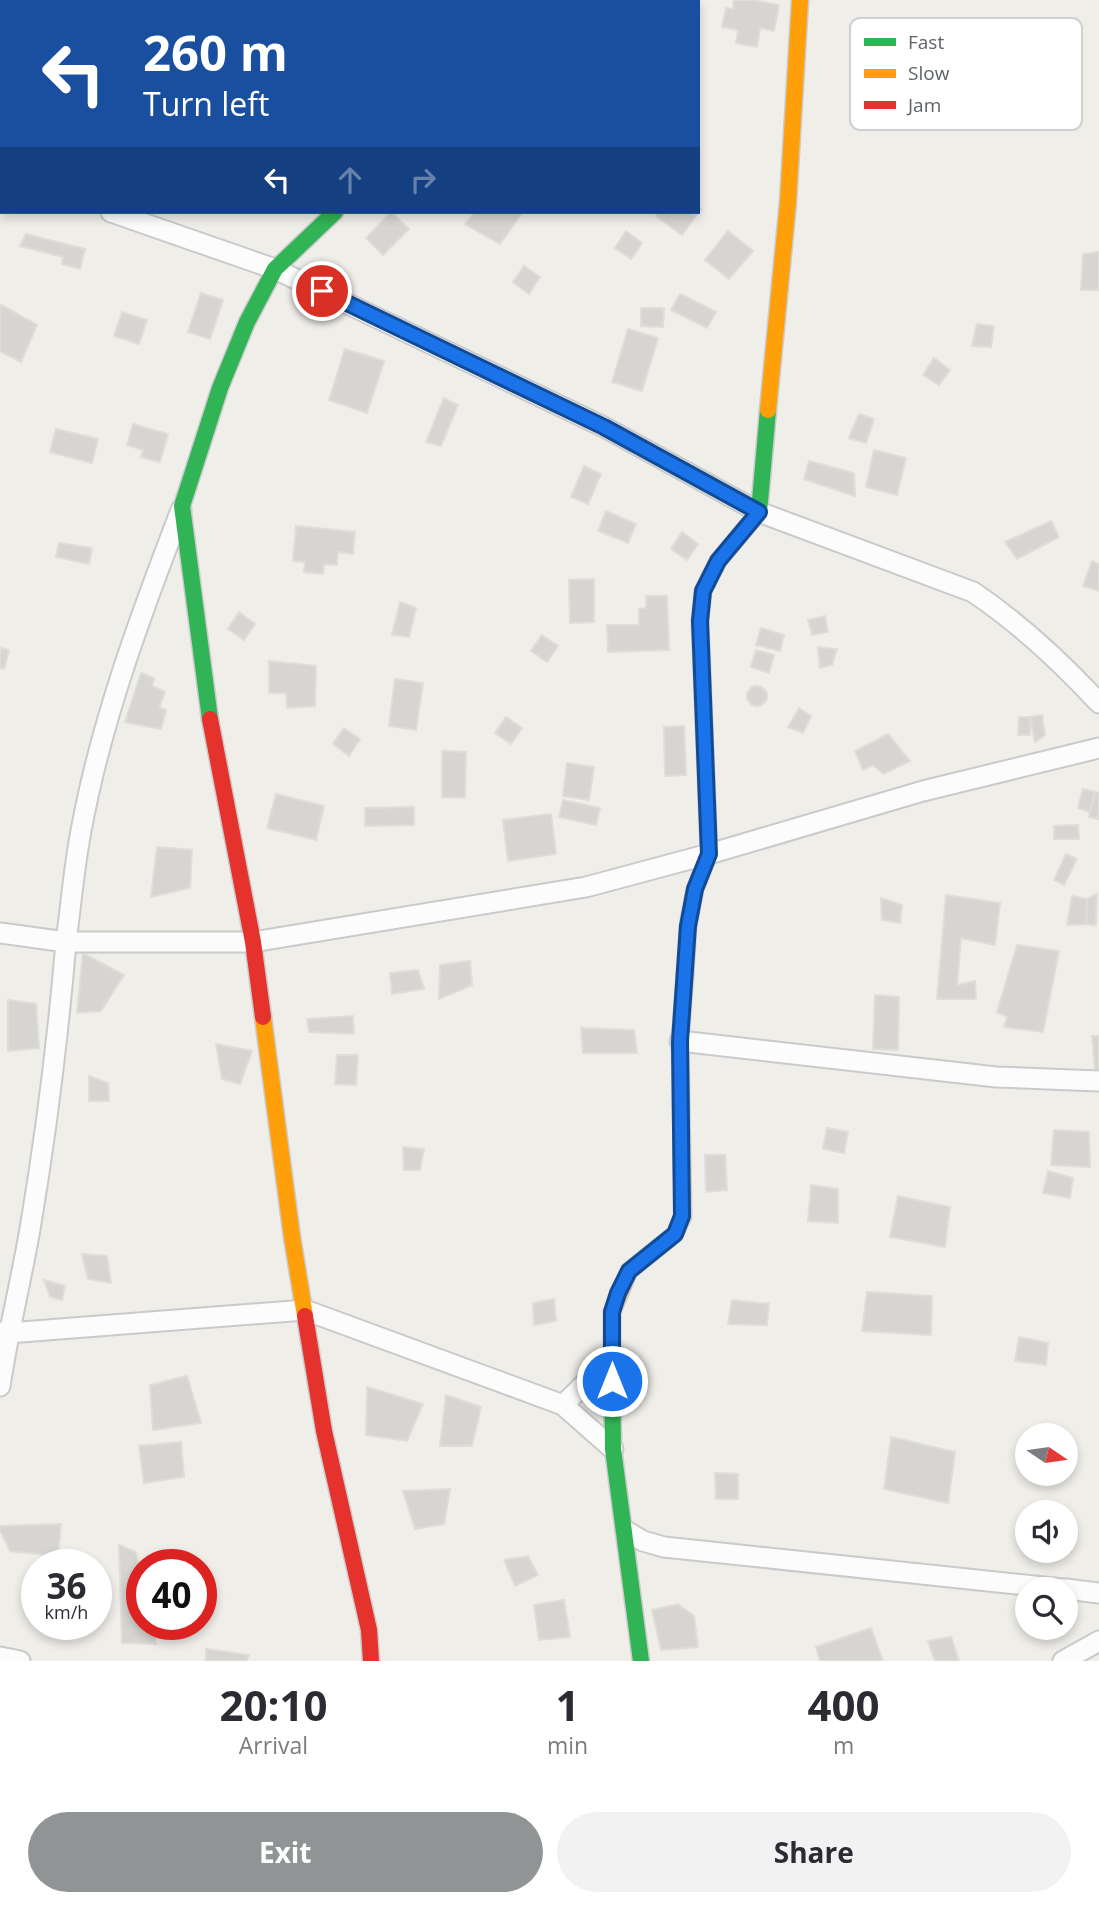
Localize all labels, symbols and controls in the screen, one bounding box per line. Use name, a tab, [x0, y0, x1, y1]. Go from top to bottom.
legend	[850, 18, 1082, 130]
text: 260 m	[143, 19, 288, 85]
icon: left	[28, 28, 119, 119]
text: Fast	[908, 29, 944, 55]
text: Slow	[908, 60, 950, 86]
text: Turn left	[143, 82, 269, 125]
text: Jam	[906, 92, 941, 118]
icon: left	[258, 161, 296, 199]
icon: ahead	[331, 161, 369, 199]
icon: right	[404, 161, 442, 199]
pin	[292, 261, 352, 321]
icon: arrive	[303, 272, 341, 310]
position arrow	[575, 1344, 649, 1418]
north arrow	[1015, 1423, 1078, 1486]
map controls	[1015, 1423, 1078, 1640]
button: sound	[1015, 1500, 1078, 1563]
speed limit sign: 40	[126, 1549, 217, 1640]
text: 36	[46, 1562, 87, 1609]
button: search	[1015, 1577, 1078, 1640]
text: km/h	[45, 1600, 88, 1624]
text: 20:10	[219, 1676, 327, 1733]
text: 1	[555, 1676, 580, 1733]
text: 400	[808, 1676, 880, 1733]
text: Arrival	[239, 1729, 308, 1761]
text: min	[547, 1729, 588, 1761]
text: m	[833, 1729, 854, 1761]
button: Exit	[28, 1812, 543, 1892]
button: Share	[557, 1812, 1071, 1892]

